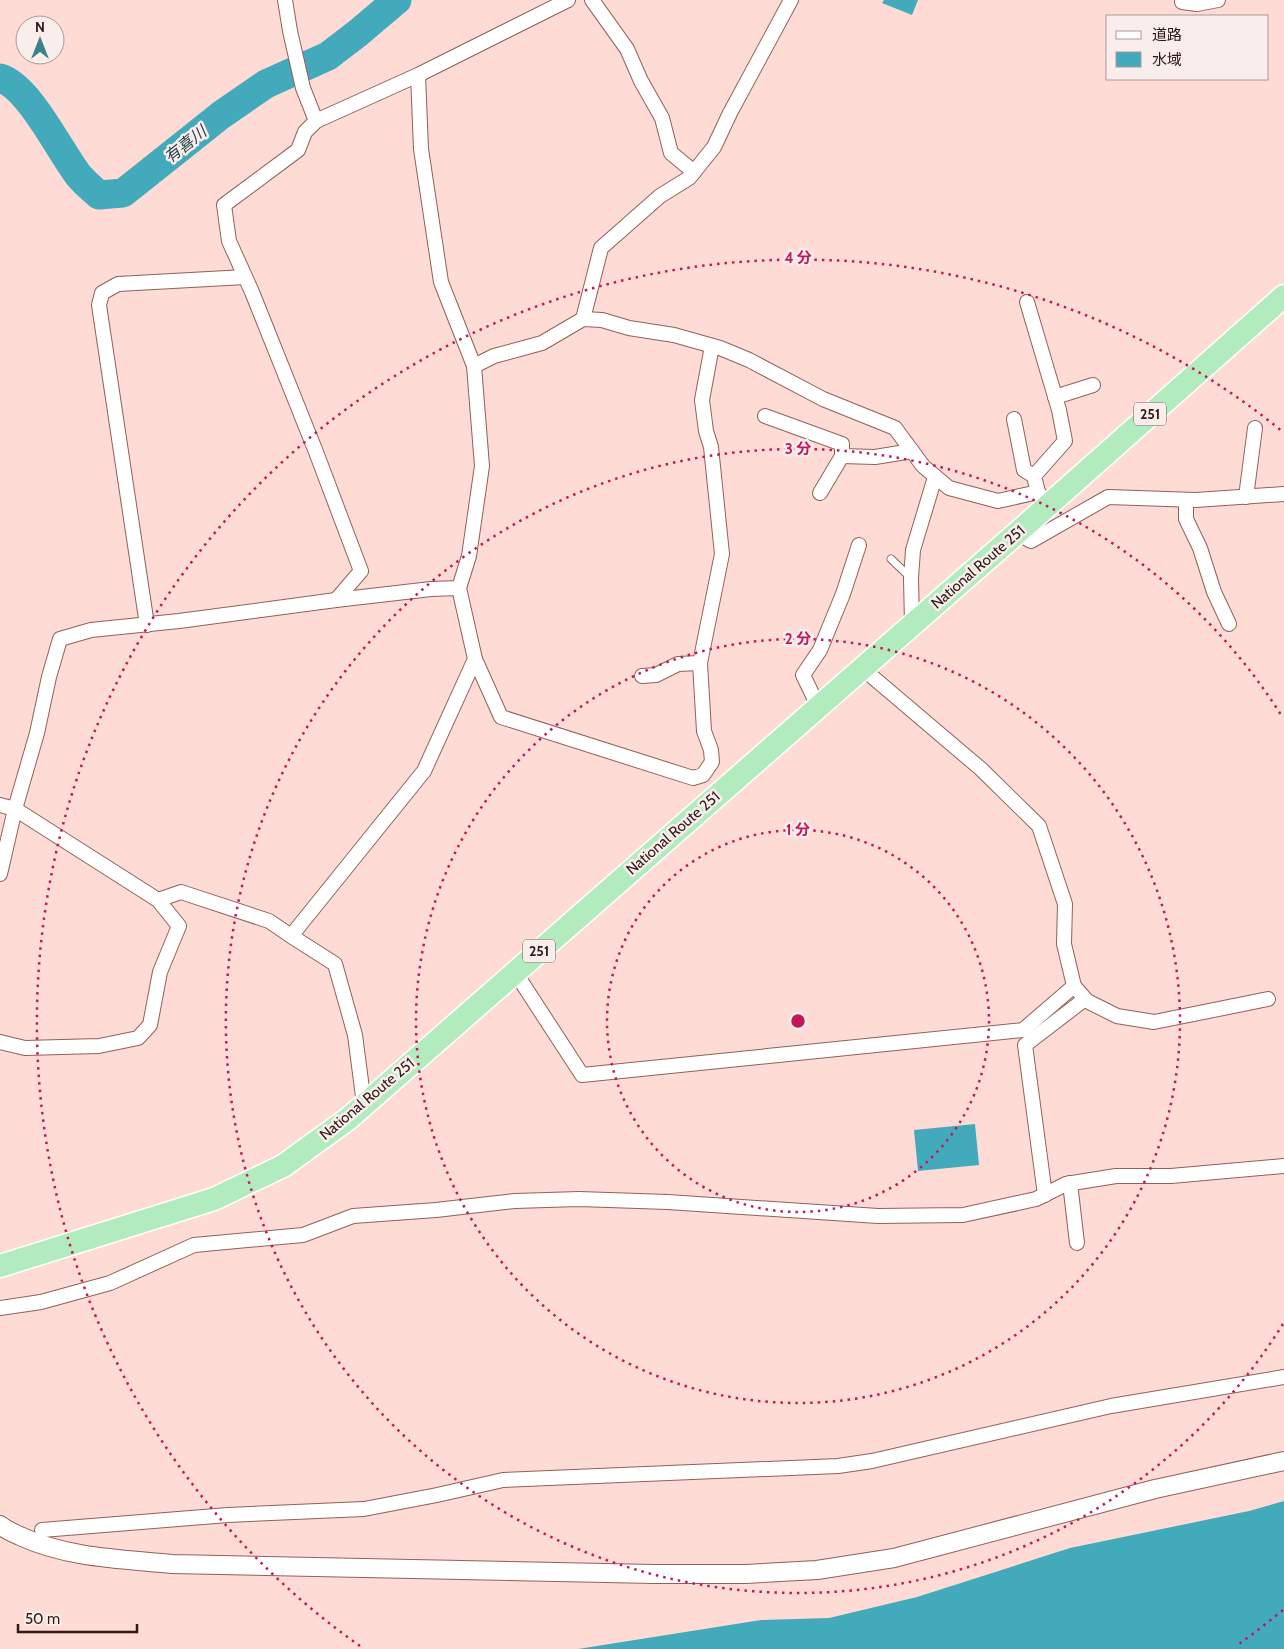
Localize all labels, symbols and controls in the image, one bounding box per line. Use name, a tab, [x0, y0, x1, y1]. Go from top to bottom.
north arrow	[15, 15, 65, 65]
legend	[1106, 15, 1269, 80]
text: N	[35, 18, 45, 36]
text: 道路	[1152, 26, 1182, 44]
text: 水域	[1152, 51, 1182, 69]
water label: 有喜川	[161, 121, 212, 167]
text: 4 分	[784, 249, 812, 267]
road number: 251	[1134, 402, 1166, 426]
text: 3 分	[785, 440, 811, 458]
street label: National Route 251	[927, 521, 1029, 613]
text: 2 分	[785, 630, 811, 648]
street label: National Route 251	[622, 787, 724, 879]
text: 1 分	[786, 821, 810, 839]
road number: 251	[523, 939, 555, 962]
centre of rings	[789, 1012, 807, 1030]
street label: National Route 251	[316, 1054, 418, 1144]
scale bar	[18, 1602, 136, 1634]
text: 50 m	[25, 1610, 60, 1628]

